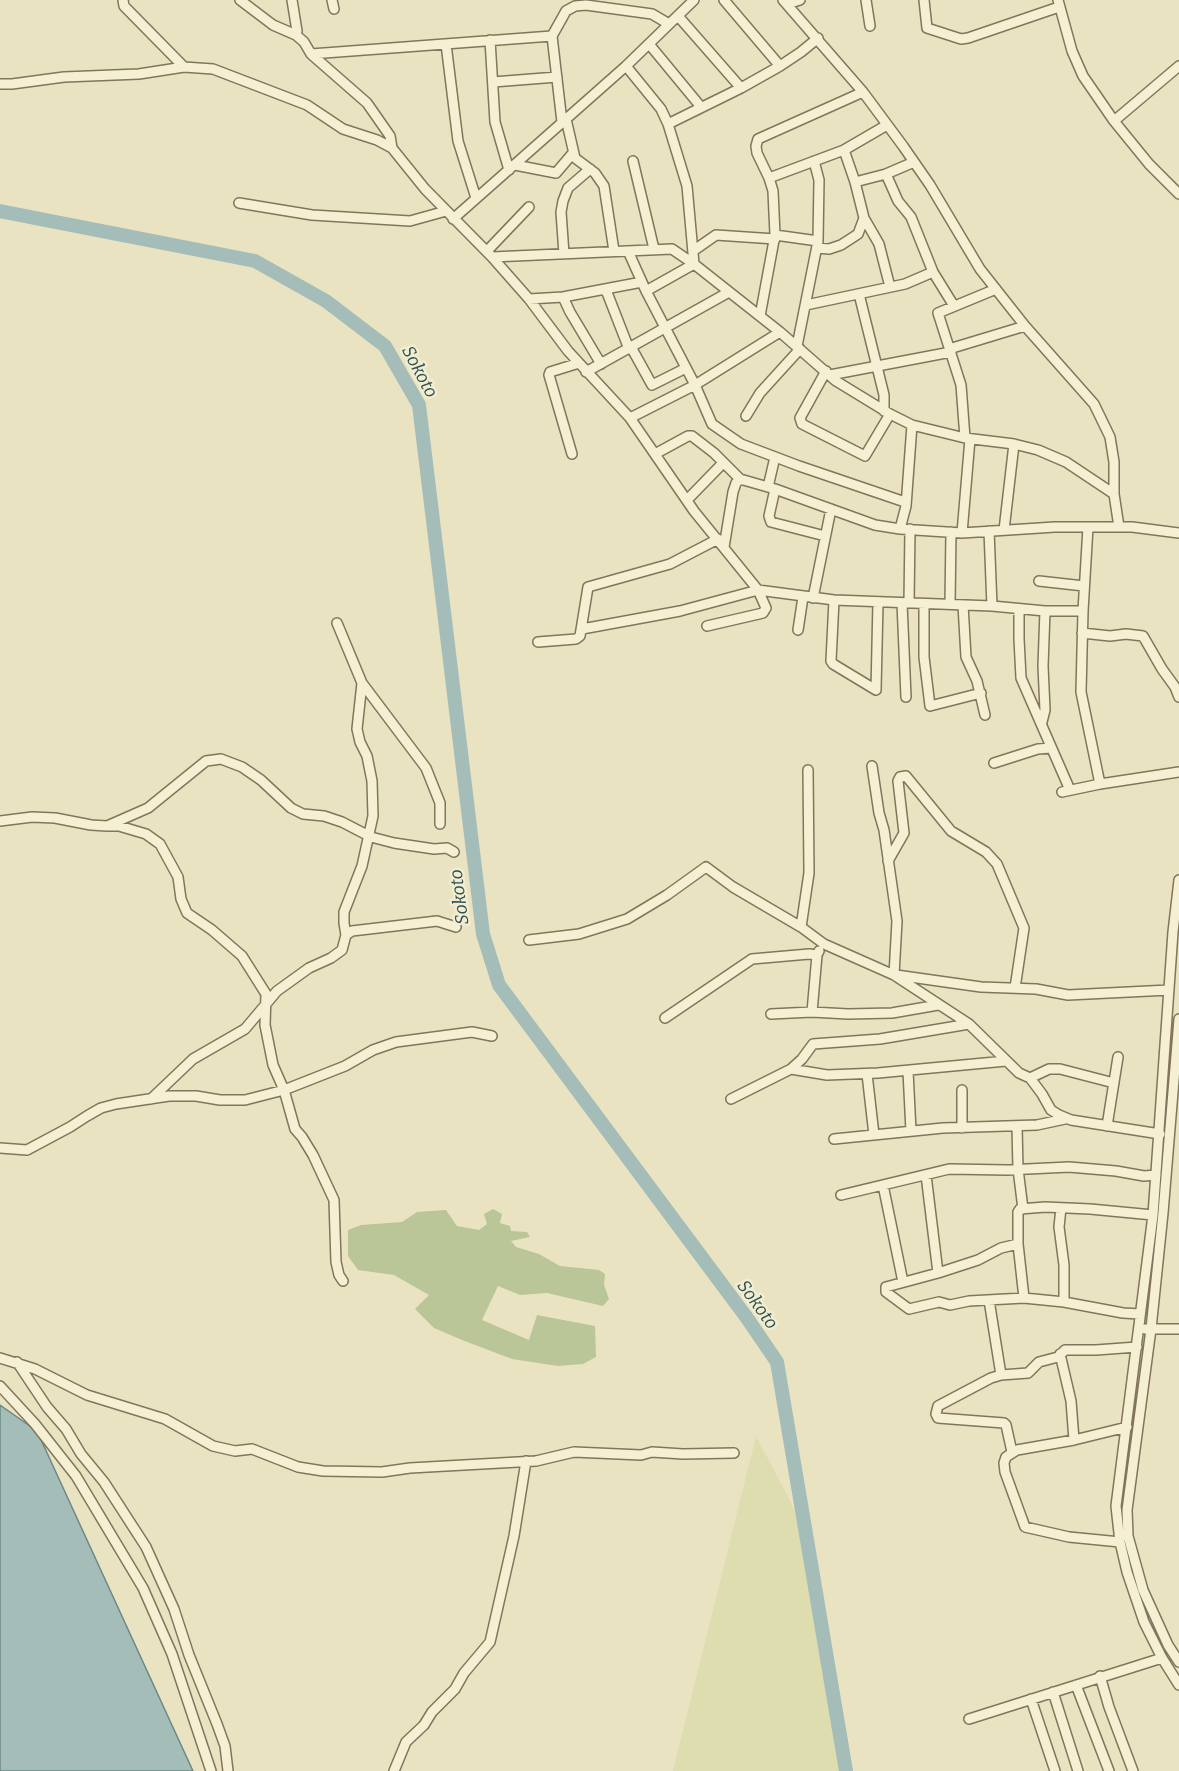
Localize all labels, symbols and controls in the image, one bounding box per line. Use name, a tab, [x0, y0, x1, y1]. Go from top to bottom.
water label: Sokoto	[396, 342, 442, 402]
water label: Sokoto	[446, 868, 474, 926]
water label: Sokoto	[732, 1276, 782, 1334]

